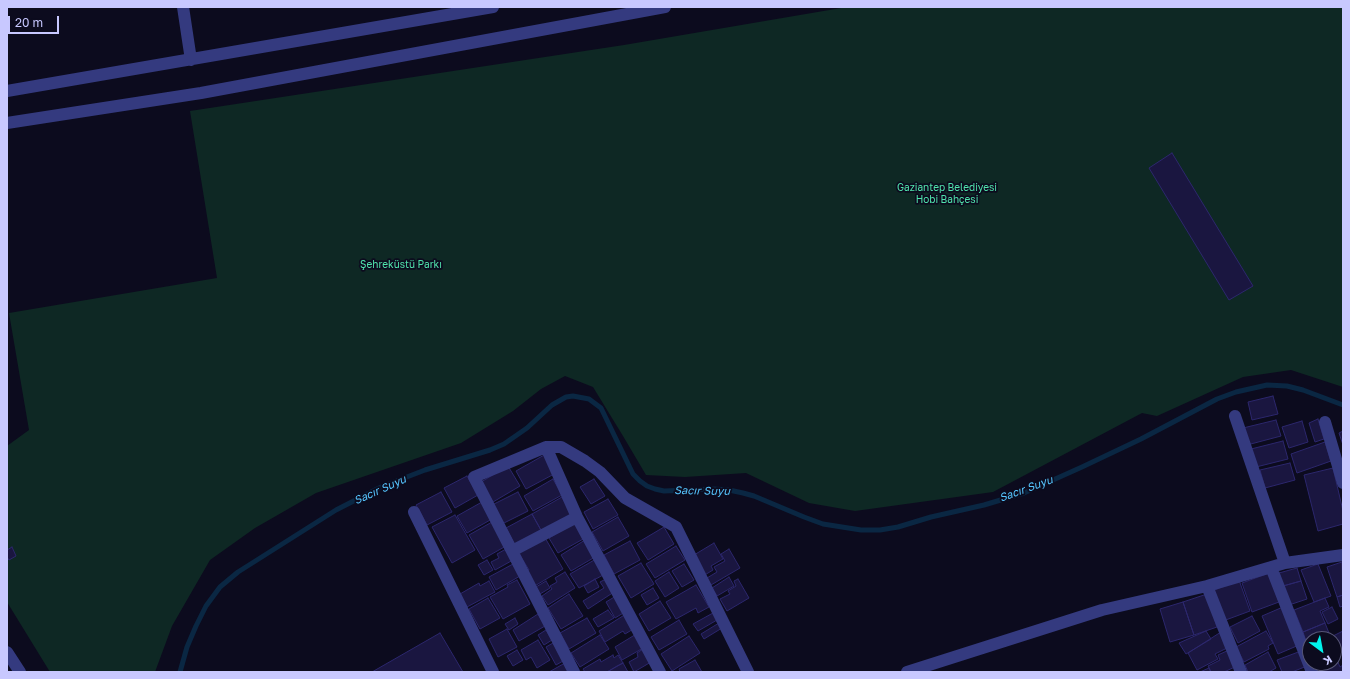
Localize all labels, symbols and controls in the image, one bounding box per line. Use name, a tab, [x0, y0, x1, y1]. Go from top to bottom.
scale bar	[10, 8, 61, 34]
text: 20 m	[15, 15, 43, 30]
park label: Gaziantep Belediyesi Hobi Bahçesi	[897, 182, 997, 206]
park label: Şehreküstü Parkı	[360, 259, 442, 271]
water label: Sacır Suyu	[352, 473, 408, 507]
water label: Sacır Suyu	[998, 473, 1054, 505]
water label: Sacır Suyu	[674, 484, 730, 498]
north arrow	[1302, 631, 1342, 671]
text: K	[1321, 653, 1335, 668]

